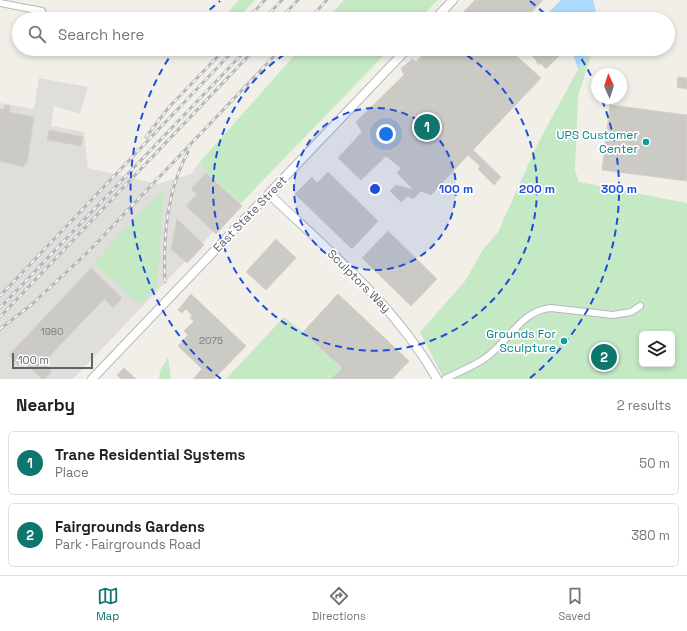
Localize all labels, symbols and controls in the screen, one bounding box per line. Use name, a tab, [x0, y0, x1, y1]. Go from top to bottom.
search box	[12, 12, 675, 56]
icon: search	[26, 23, 48, 45]
text: Search here	[58, 25, 144, 44]
north arrow	[591, 68, 627, 104]
pin: 1	[414, 112, 440, 142]
your location	[376, 124, 396, 144]
place label: UPS Customer Center	[556, 127, 638, 157]
marker: UPS Customer Center	[641, 137, 651, 147]
street label: East State Street	[210, 173, 290, 255]
text: 100 m	[439, 181, 473, 197]
text: 200 m	[519, 181, 555, 197]
text: 300 m	[601, 181, 637, 197]
centre of rings	[368, 182, 382, 196]
street label: Sculptors Way	[324, 246, 394, 316]
house number: 1980	[41, 325, 63, 338]
place label: Grounds For Sculpture	[486, 326, 556, 356]
map controls	[639, 331, 675, 367]
button: layers	[639, 331, 675, 367]
house number: 2075	[199, 334, 223, 347]
marker: Grounds For Sculpture	[559, 336, 569, 346]
pin: 2	[591, 342, 617, 372]
scale bar	[12, 351, 93, 370]
text: 100 m	[18, 353, 49, 367]
text: Nearby	[16, 394, 75, 416]
text: 2 results	[617, 397, 671, 414]
text: Trane Residential Systems	[55, 445, 245, 464]
text: 1	[27, 455, 33, 472]
text: 50 m	[639, 455, 670, 472]
text: Place	[55, 464, 89, 481]
text: Fairgrounds Gardens	[55, 517, 205, 536]
text: 2	[26, 527, 34, 544]
text: 380 m	[631, 527, 670, 544]
text: Park · Fairgrounds Road	[55, 536, 201, 553]
tab: Map	[96, 585, 119, 623]
tab: Directions	[312, 585, 366, 623]
tab: Saved	[559, 585, 591, 623]

